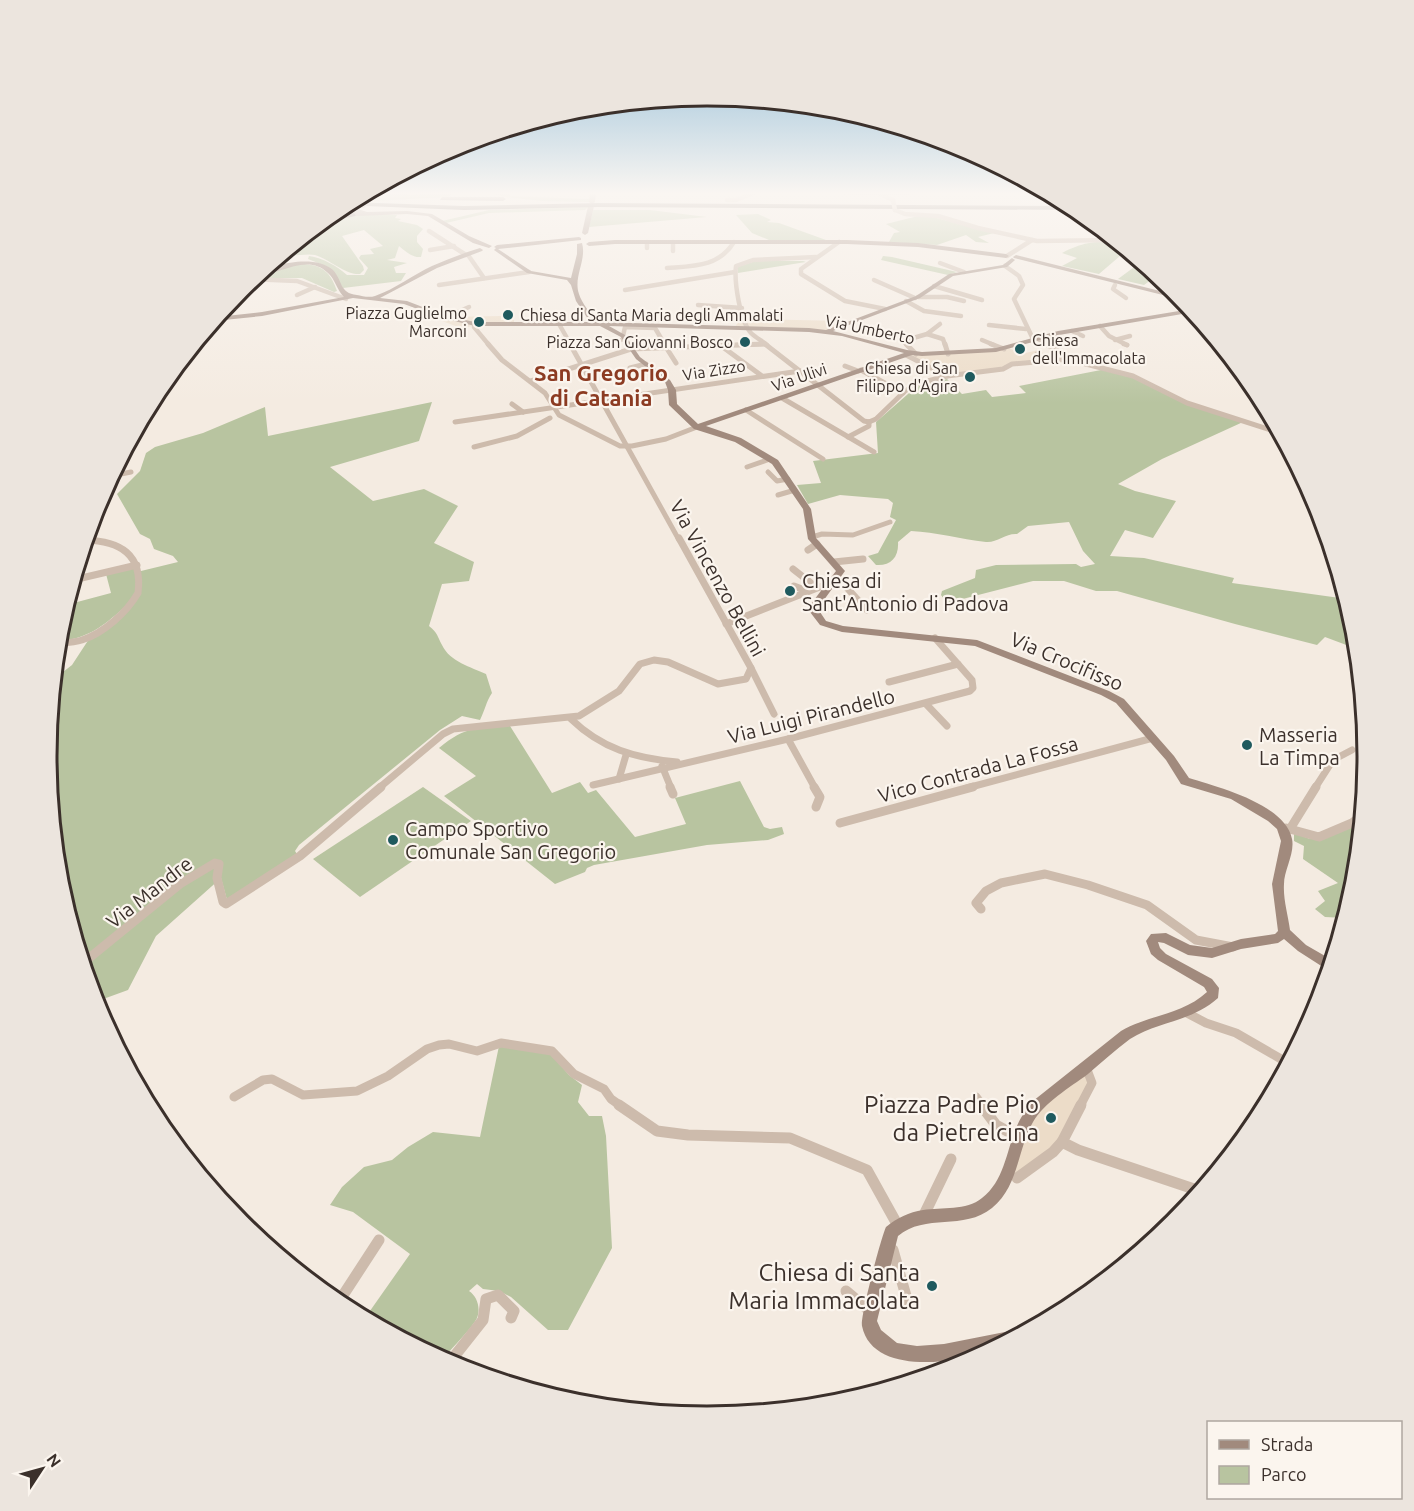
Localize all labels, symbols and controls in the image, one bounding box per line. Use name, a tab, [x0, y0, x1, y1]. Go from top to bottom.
place label: Piazza Guglielmo Marconi	[346, 304, 467, 340]
place label: Chiesa di Santa Maria degli Ammalati	[520, 306, 783, 324]
marker: Chiesa di Santa Maria degli Ammalati	[501, 308, 515, 322]
street label: Via Umberto	[824, 311, 916, 347]
marker: Piazza Guglielmo Marconi	[472, 315, 486, 329]
place label: Chiesa dell'Immacolata	[1032, 331, 1146, 367]
place label: Piazza San Giovanni Bosco	[546, 333, 733, 351]
marker: Piazza San Giovanni Bosco	[738, 335, 752, 349]
marker: Chiesa dell'Immacolata	[1013, 342, 1027, 356]
street label: Via Zizzo	[681, 356, 747, 384]
street label: Via Ulivi	[769, 359, 829, 395]
place label: Chiesa di San Filippo d'Agira	[856, 359, 958, 395]
district label: San Gregorio di Catania	[534, 360, 668, 410]
marker: Chiesa di San Filippo d'Agira	[963, 370, 977, 384]
street label: Via Vincenzo Bellini	[666, 496, 770, 660]
place label: Chiesa di Sant'Antonio di Padova	[802, 569, 1009, 615]
marker: Chiesa di Sant'Antonio di Padova	[783, 584, 797, 598]
street label: Via Crocifisso	[1007, 627, 1127, 695]
street label: Via Luigi Pirandello	[725, 684, 897, 748]
place label: Masseria La Timpa	[1259, 723, 1340, 769]
street label: Vico Contrada La Fossa	[875, 731, 1081, 807]
marker: Masseria La Timpa	[1240, 738, 1254, 752]
place label: Campo Sportivo Comunale San Gregorio	[405, 817, 616, 863]
marker: Campo Sportivo Comunale San Gregorio	[386, 833, 400, 847]
street label: Via Mandre	[102, 851, 196, 933]
place label: Piazza Padre Pio da Pietrelcina	[864, 1091, 1039, 1146]
marker: Piazza Padre Pio da Pietrelcina	[1044, 1111, 1058, 1125]
place label: Chiesa di Santa Maria Immacolata	[729, 1259, 920, 1314]
marker: Chiesa di Santa Maria Immacolata	[925, 1279, 939, 1293]
legend	[1207, 1421, 1402, 1499]
text: Strada	[1261, 1434, 1313, 1454]
north arrow	[12, 1439, 72, 1499]
text: N	[43, 1450, 65, 1470]
text: Parco	[1261, 1464, 1307, 1484]

